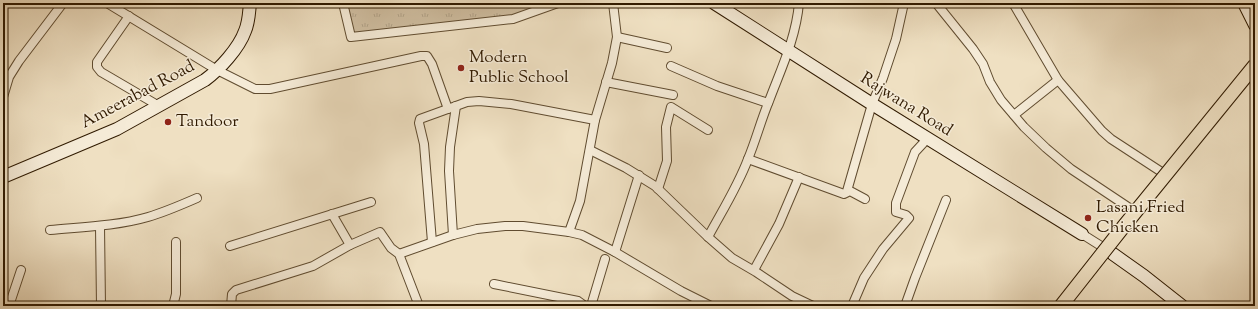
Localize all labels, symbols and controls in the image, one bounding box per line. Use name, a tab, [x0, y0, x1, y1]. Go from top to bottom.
place label: Modern Public School	[469, 46, 569, 90]
street label: Ameerabad Road	[77, 55, 200, 135]
marker: Modern Public School	[456, 63, 466, 73]
street label: Rajwana Road	[855, 67, 957, 143]
place label: Tandoor	[176, 110, 239, 134]
marker: Tandoor	[163, 117, 173, 127]
place label: Lasani Fried Chicken	[1096, 196, 1185, 240]
marker: Lasani Fried Chicken	[1083, 213, 1093, 223]

